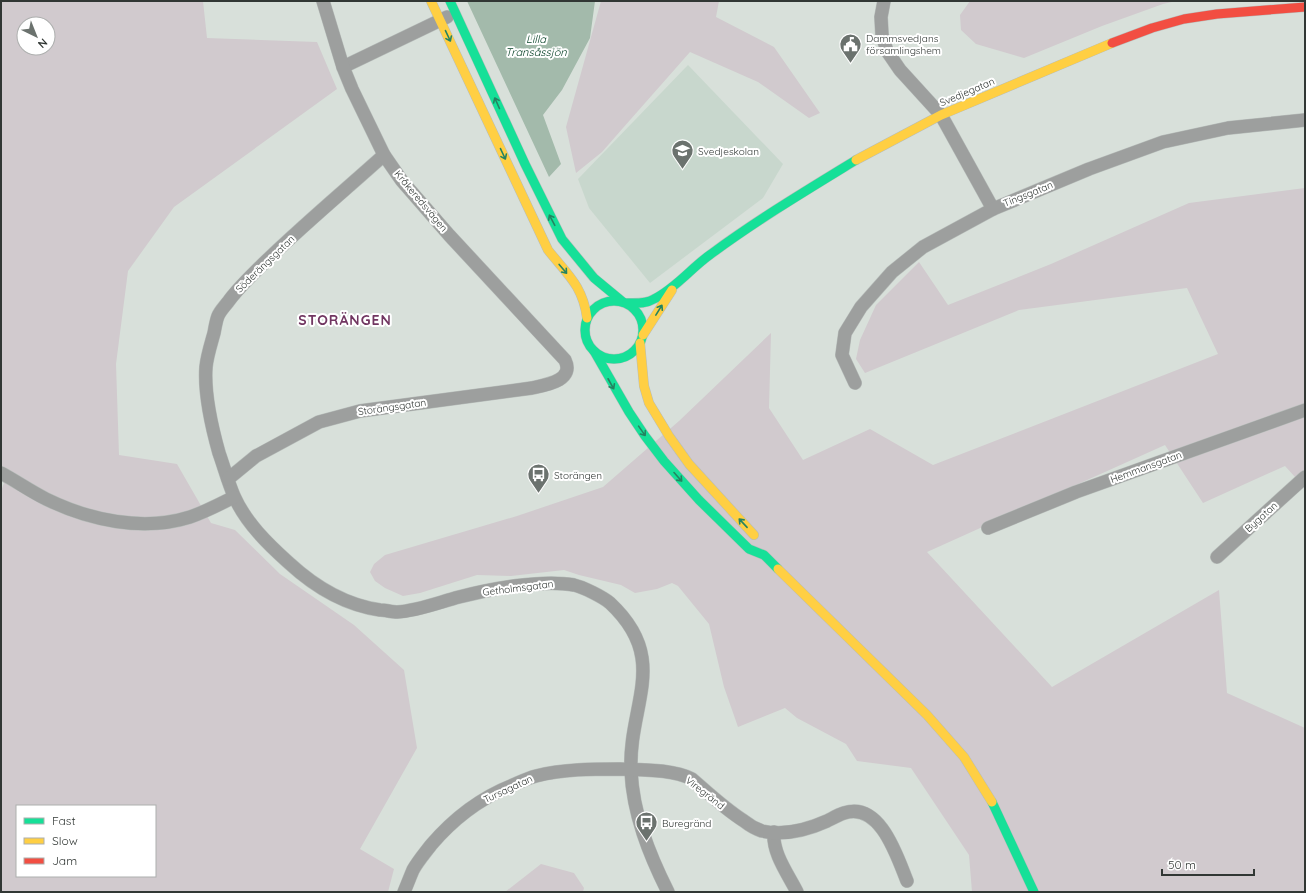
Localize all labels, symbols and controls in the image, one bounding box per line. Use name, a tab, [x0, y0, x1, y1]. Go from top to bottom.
north arrow	[16, 16, 56, 56]
one-way arrow	[445, 30, 452, 42]
public building icon: Dammsvedjans församlingshem	[837, 31, 863, 64]
water label: Lilla Transåssjön	[505, 32, 567, 59]
place label: Dammsvedjans församlingshem	[866, 32, 941, 57]
text: N	[35, 35, 51, 51]
street label: Svedjegatan	[938, 75, 996, 109]
one-way arrow	[493, 98, 500, 110]
school or university icon: Svedjeskolan	[669, 138, 695, 171]
place label: Svedjeskolan	[698, 145, 759, 158]
one-way arrow	[500, 148, 507, 160]
street label: Kråkeredsvägen	[392, 168, 450, 234]
street label: Tingsgatan	[1001, 178, 1055, 210]
one-way arrow	[548, 214, 556, 226]
street label: Söderängsgatan	[233, 232, 297, 296]
one-way arrow	[559, 263, 568, 274]
one-way arrow	[656, 304, 664, 316]
district label: STORÄNGEN	[298, 311, 392, 329]
one-way arrow	[608, 378, 616, 390]
street label: Storängsgatan	[357, 396, 427, 418]
one-way arrow	[638, 425, 646, 436]
street label: Hemmansgatan	[1108, 448, 1184, 486]
bus stop icon: Storängen	[525, 462, 551, 495]
place label: Storängen	[554, 469, 602, 482]
one-way arrow	[673, 471, 682, 481]
street label: Bygatan	[1242, 499, 1280, 535]
one-way arrow	[738, 518, 748, 528]
street label: Getholmsgatan	[482, 577, 554, 599]
street label: Tursagatan	[481, 772, 535, 806]
street label: Viregränd	[683, 774, 727, 812]
legend	[16, 805, 156, 877]
bus stop icon: Buregränd	[634, 810, 660, 843]
text: Fast	[52, 813, 76, 828]
place label: Buregränd	[662, 817, 711, 830]
text: Slow	[52, 833, 78, 848]
scale bar	[1162, 851, 1254, 877]
text: Jam	[52, 853, 77, 868]
text: 50 m	[1168, 857, 1196, 872]

